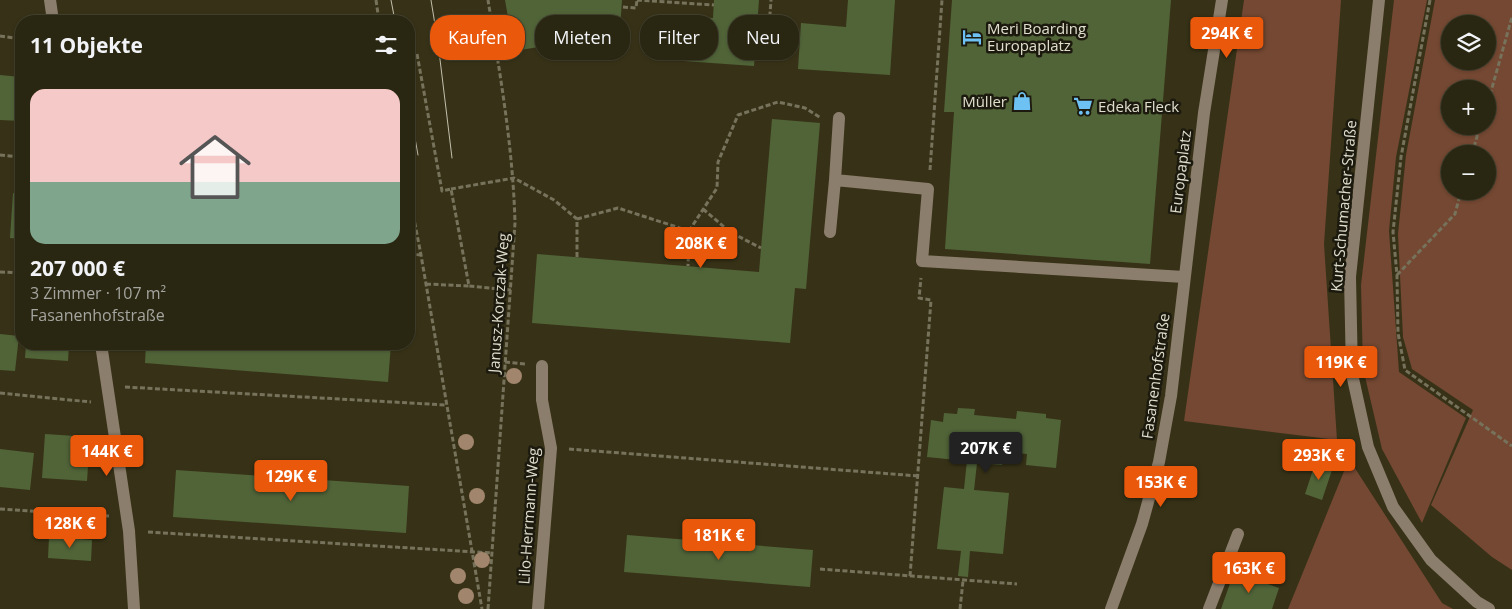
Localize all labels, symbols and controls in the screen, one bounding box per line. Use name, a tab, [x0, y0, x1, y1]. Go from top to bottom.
chip: Kaufen	[430, 15, 525, 60]
chip: Mieten	[535, 15, 630, 60]
chip: Filter	[640, 15, 718, 60]
chip: Neu	[728, 15, 799, 60]
map controls	[1441, 15, 1496, 200]
button: layers	[1441, 15, 1496, 70]
pin: 294K €	[1186, 17, 1268, 59]
place label: Meri Boarding Europaplatz	[987, 18, 1086, 55]
text: 294K €	[1201, 22, 1253, 44]
hotel icon: Meri Boarding Europaplatz	[961, 26, 983, 48]
text: 11 Objekte	[30, 31, 143, 59]
icon: filters	[372, 31, 400, 59]
button: +	[1441, 80, 1496, 135]
shop icon: Müller	[1011, 90, 1033, 112]
place label: Müller	[962, 91, 1007, 111]
supermarket icon: Edeka Fleck	[1072, 95, 1094, 117]
place label: Edeka Fleck	[1098, 96, 1179, 116]
street label: Kurt-Schumacher-Straße	[1326, 119, 1360, 293]
icon: home	[170, 122, 260, 212]
street label: Europaplatz	[1165, 129, 1195, 215]
button: −	[1441, 145, 1496, 200]
pin: 208K €	[660, 226, 742, 269]
text: 208K €	[675, 232, 727, 254]
street label: Janusz-Korczak-Weg	[483, 233, 513, 375]
text: 207 000 €	[30, 254, 125, 282]
text: 3 Zimmer · 107 m²	[30, 282, 166, 304]
text: Fasanenhofstraße	[30, 304, 165, 326]
street label: Fasanenhofstraße	[1136, 312, 1174, 440]
pin: 119K €	[1300, 346, 1382, 388]
text: 119K €	[1315, 351, 1367, 373]
pin: 207K €	[945, 432, 1027, 474]
pin: 144K €	[66, 434, 148, 477]
text: 207K €	[960, 437, 1012, 459]
pin: 293K €	[1278, 438, 1360, 481]
text: 144K €	[81, 440, 133, 462]
text: 293K €	[1293, 444, 1345, 466]
street label: Lilo-Herrmann-Weg	[513, 447, 543, 585]
pin: 129K €	[250, 460, 332, 502]
text: 129K €	[265, 465, 317, 487]
pin: 153K €	[1120, 466, 1202, 508]
text: 153K €	[1135, 471, 1187, 493]
pin: 128K €	[29, 506, 111, 549]
text: 128K €	[44, 512, 96, 534]
pin: 181K €	[678, 518, 760, 561]
text: 181K €	[693, 524, 745, 546]
pin: 163K €	[1208, 552, 1290, 594]
text: 163K €	[1223, 557, 1275, 579]

